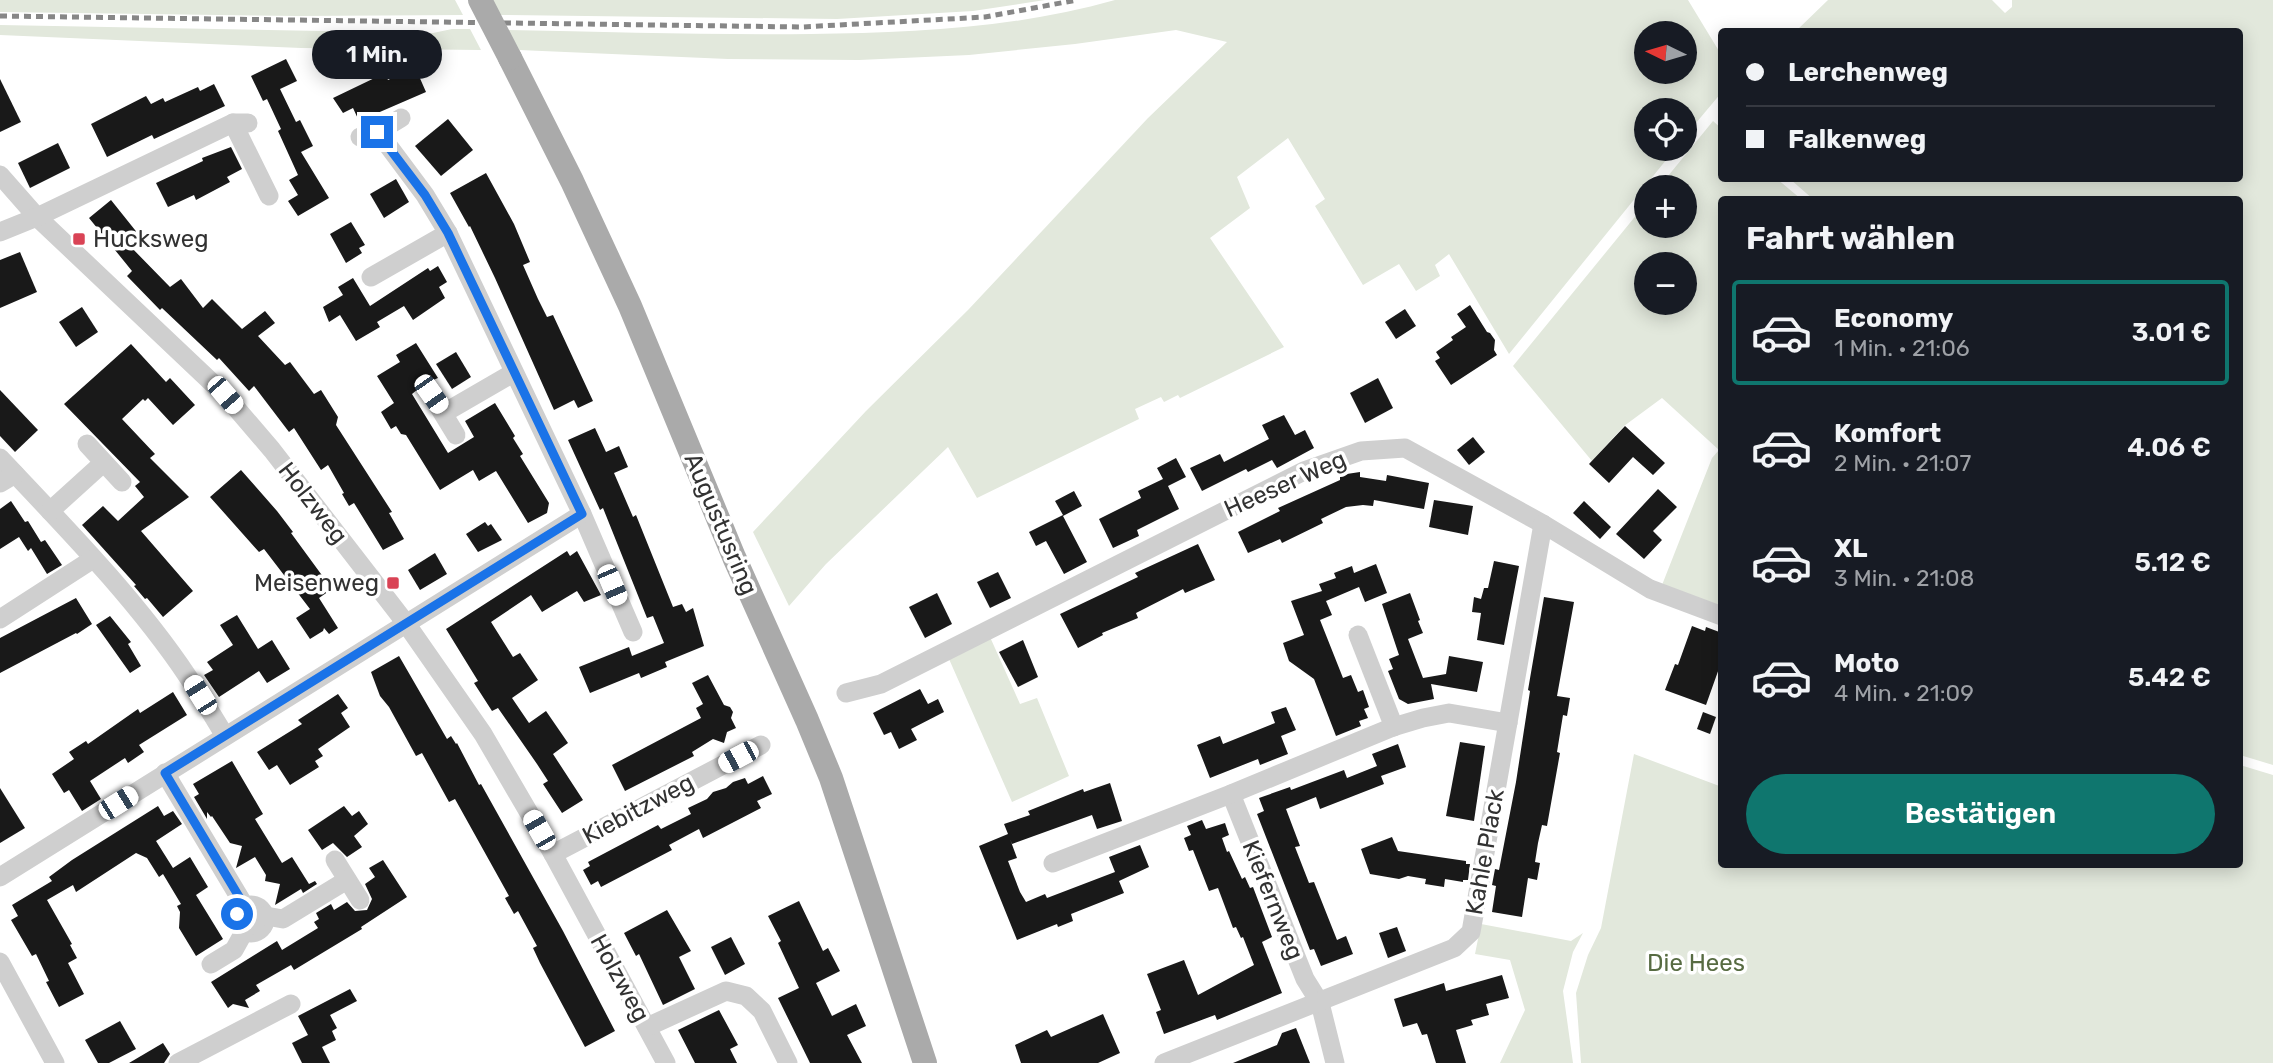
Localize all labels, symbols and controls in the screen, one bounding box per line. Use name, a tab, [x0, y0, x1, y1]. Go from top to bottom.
north arrow	[1634, 21, 1698, 84]
map controls	[1634, 21, 1697, 315]
callout: 1 Min.	[312, 31, 442, 80]
text: 1 Min.	[346, 40, 408, 68]
text: Lerchenweg	[1788, 57, 1948, 88]
button: locate	[1634, 98, 1697, 161]
route end	[361, 116, 393, 148]
text: Falkenweg	[1788, 124, 1926, 155]
button: +	[1634, 175, 1697, 238]
text: Fahrt wählen	[1746, 219, 1955, 257]
place label: Hucksweg	[93, 225, 209, 253]
marker: Hucksweg	[71, 231, 87, 247]
button: −	[1634, 252, 1697, 315]
icon: car	[1750, 301, 1813, 364]
text: Economy	[1834, 303, 1953, 334]
text: 3.01 €	[2132, 317, 2211, 348]
text: 1 Min. · 21:06	[1834, 334, 1970, 362]
car	[411, 371, 452, 417]
car	[204, 372, 247, 418]
icon: car	[1750, 416, 1813, 479]
text: Komfort	[1834, 418, 1941, 449]
text: 4.06 €	[2127, 432, 2211, 463]
street label: Heeser Weg	[1220, 445, 1350, 523]
street label: Augustusring	[679, 449, 763, 599]
text: 2 Min. · 21:07	[1834, 449, 1971, 477]
street label: Holzweg	[273, 457, 353, 549]
icon: car	[1750, 531, 1813, 594]
text: XL	[1834, 533, 1867, 564]
text: 5.12 €	[2134, 547, 2211, 578]
car	[595, 562, 630, 608]
text: 3 Min. · 21:08	[1834, 564, 1974, 592]
place label: Meisenweg	[254, 569, 379, 597]
marker: Meisenweg	[385, 575, 401, 591]
icon: car	[1750, 646, 1813, 709]
text: Moto	[1834, 648, 1899, 679]
text: 5.42 €	[2128, 662, 2211, 693]
car	[180, 672, 221, 718]
text: 4 Min. · 21:09	[1834, 679, 1974, 707]
car	[715, 738, 762, 776]
street label: Kiebitzweg	[578, 768, 698, 850]
button: Bestätigen	[1746, 774, 2215, 854]
car	[95, 783, 142, 823]
street label: Kahle Plack	[1460, 786, 1510, 917]
car	[520, 807, 559, 853]
street label: Kiefernweg	[1236, 836, 1310, 964]
route start	[221, 898, 253, 930]
street label: Holzweg	[585, 929, 655, 1027]
park label: Die Hees	[1647, 949, 1745, 977]

